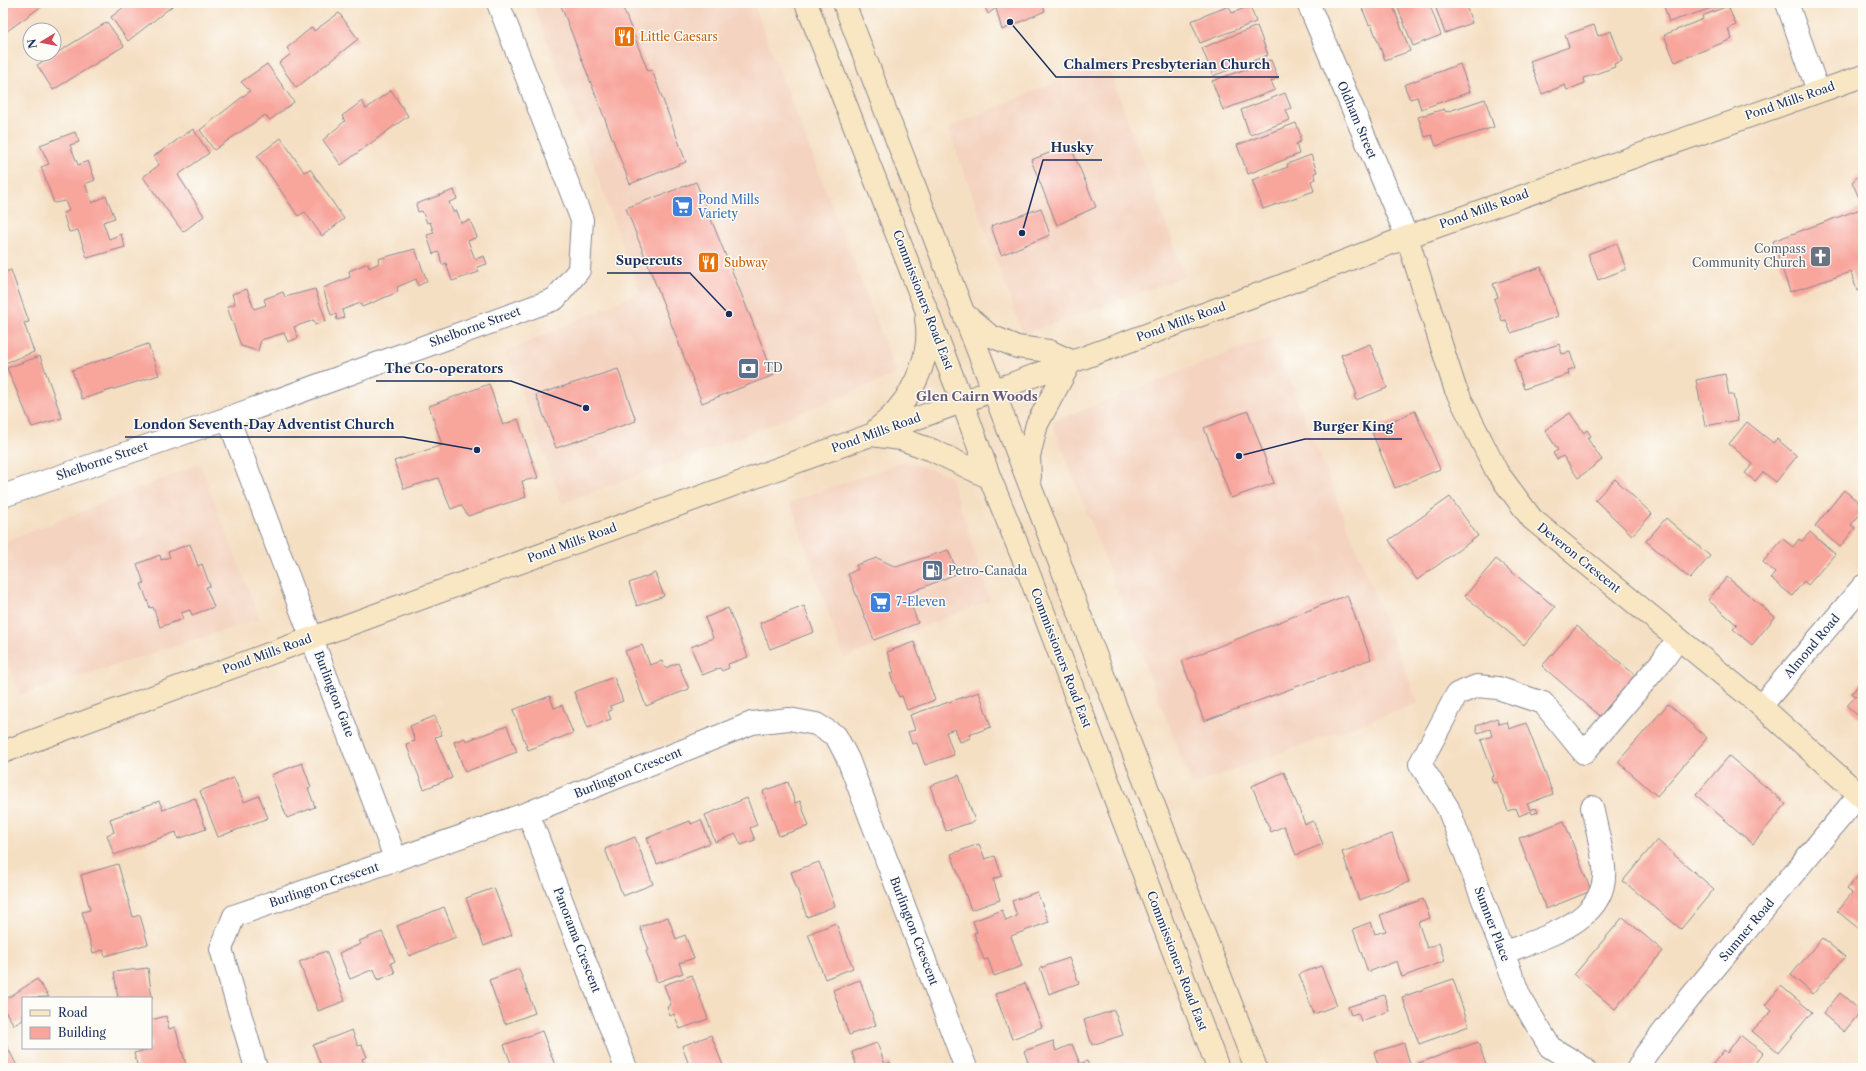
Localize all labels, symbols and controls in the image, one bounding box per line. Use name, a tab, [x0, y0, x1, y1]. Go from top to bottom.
north arrow	[22, 22, 62, 62]
restaurant icon: Little Caesars	[612, 24, 638, 50]
place label: Little Caesars	[640, 29, 718, 44]
text: N	[24, 37, 40, 50]
callout: Chalmers Presbyterian Church	[1056, 52, 1279, 77]
text: Chalmers Presbyterian Church	[1064, 56, 1271, 72]
street label: Pond Mills Road	[1743, 78, 1837, 123]
street label: Oldham Street	[1334, 79, 1381, 162]
callout: Husky	[1043, 135, 1102, 160]
text: Husky	[1051, 139, 1094, 155]
street label: Pond Mills Road	[1437, 185, 1531, 232]
place label: Pond Mills Variety	[697, 192, 759, 221]
supermarket icon: Pond Mills Variety	[670, 194, 696, 220]
street label: Commissioners Road East	[890, 228, 957, 373]
place label: Compass Community Church	[1692, 241, 1806, 270]
church icon: Compass Community Church	[1808, 243, 1834, 269]
callout: Supercuts	[607, 248, 690, 273]
restaurant icon: Subway	[695, 250, 721, 276]
text: Supercuts	[616, 252, 682, 268]
place label: Subway	[724, 255, 768, 270]
street label: Pond Mills Road	[1134, 298, 1228, 345]
street label: Shelborne Street	[427, 303, 523, 350]
bank icon: TD	[736, 355, 762, 381]
callout: The Co-operators	[376, 356, 511, 381]
text: The Co-operators	[385, 360, 503, 376]
place label: TD	[764, 360, 783, 375]
district label: Glen Cairn Woods	[916, 388, 1038, 404]
street label: Pond Mills Road	[829, 409, 923, 456]
callout: London Seventh-Day Adventist Church	[125, 412, 403, 437]
callout: Burger King	[1305, 414, 1402, 439]
text: London Seventh-Day Adventist Church	[133, 416, 395, 432]
text: Burger King	[1313, 418, 1394, 434]
street label: Shelborne Street	[54, 438, 150, 483]
street label: Pond Mills Road	[525, 519, 619, 566]
street label: Deveron Crescent	[1535, 519, 1625, 596]
fuel station icon: Petro-Canada	[919, 558, 945, 584]
place label: Petro-Canada	[948, 563, 1028, 578]
street label: Commissioners Road East	[1028, 586, 1095, 731]
supermarket icon: 7-Eleven	[868, 589, 894, 615]
place label: 7-Eleven	[896, 594, 946, 609]
street label: Almond Road	[1780, 610, 1843, 681]
street label: Pond Mills Road	[220, 630, 314, 677]
street label: Burlington Gate	[311, 649, 358, 739]
street label: Burlington Crescent	[572, 744, 685, 801]
street label: Burlington Crescent	[267, 858, 381, 910]
street label: Burlington Crescent	[887, 874, 942, 988]
street label: Sumner Place	[1471, 884, 1514, 964]
street label: Panorama Crescent	[550, 885, 605, 995]
street label: Commissioners Road East	[1144, 889, 1211, 1034]
street label: Sumner Road	[1716, 895, 1778, 964]
legend	[22, 997, 152, 1049]
text: Road	[58, 1005, 88, 1020]
text: Building	[58, 1025, 106, 1040]

